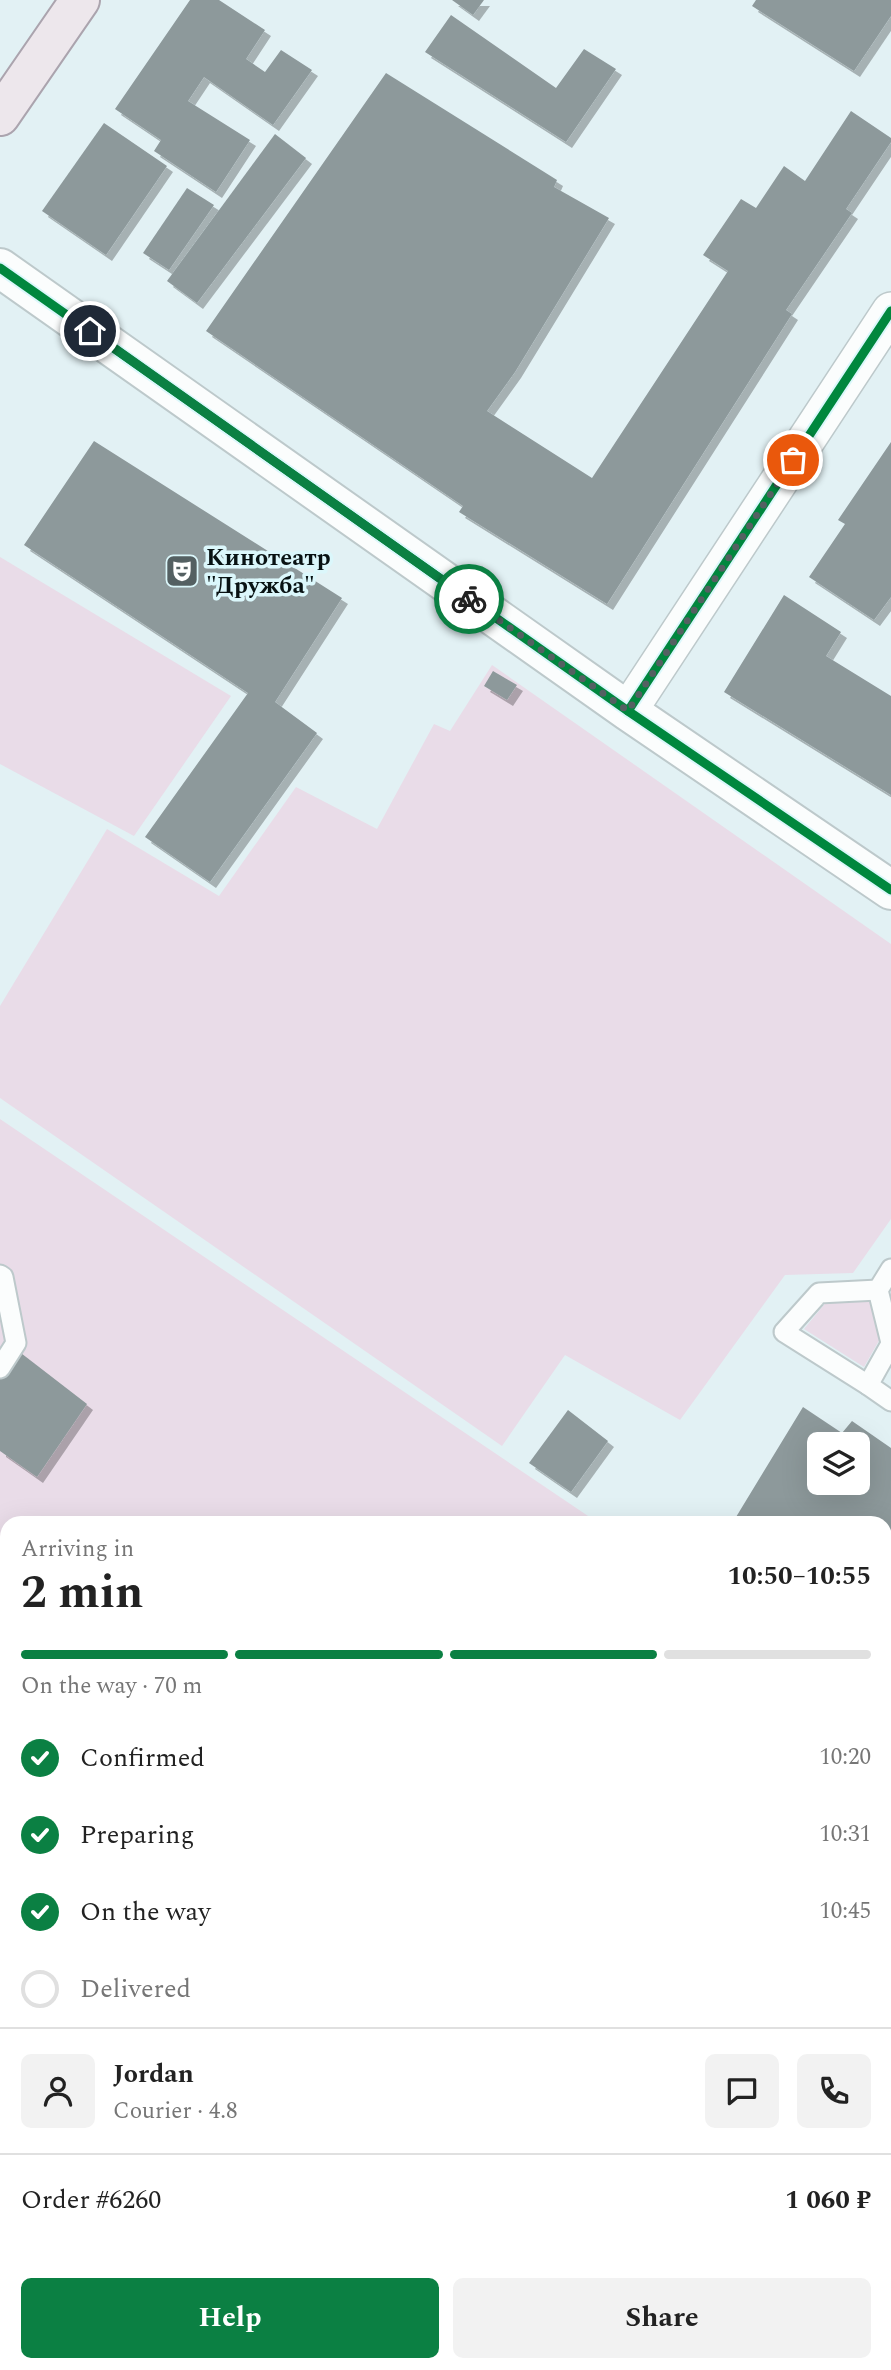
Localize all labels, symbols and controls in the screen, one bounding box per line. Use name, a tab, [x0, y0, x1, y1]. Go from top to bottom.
pin	[60, 301, 120, 361]
icon: home	[71, 312, 109, 350]
pin	[763, 430, 823, 490]
icon: bag	[774, 441, 812, 479]
place label: Кинотеатр "Дружба"	[206, 540, 331, 604]
theatre icon: Кинотеатр "Дружба"	[163, 552, 201, 590]
courier	[434, 564, 504, 634]
icon: bike	[450, 580, 488, 618]
map controls	[807, 1432, 870, 1495]
button: layers	[807, 1432, 870, 1495]
text: Arriving in	[21, 1532, 134, 1567]
text: 10:50–10:55	[727, 1556, 871, 1596]
text: 2 min	[21, 1558, 143, 1628]
text: On the way · 70 m	[21, 1669, 202, 1704]
text: Confirmed	[80, 1738, 205, 1778]
icon: check	[21, 1739, 59, 1777]
text: 10:20	[819, 1740, 871, 1775]
text: Preparing	[80, 1815, 194, 1855]
icon: check	[21, 1816, 59, 1854]
text: 10:31	[819, 1817, 871, 1852]
text: On the way	[80, 1892, 211, 1932]
icon: check	[21, 1893, 59, 1931]
text: 10:45	[819, 1894, 871, 1929]
text: Delivered	[80, 1969, 191, 2009]
button: person	[21, 2054, 95, 2128]
text: Jordan	[113, 2054, 194, 2094]
button: chat	[705, 2054, 779, 2128]
button: phone	[797, 2054, 871, 2128]
text: Courier · 4.8	[113, 2094, 238, 2129]
text: Order #6260	[21, 2180, 161, 2220]
text: 1 060 ₽	[785, 2180, 871, 2220]
button: Help	[21, 2278, 439, 2358]
button: Share	[453, 2278, 871, 2358]

